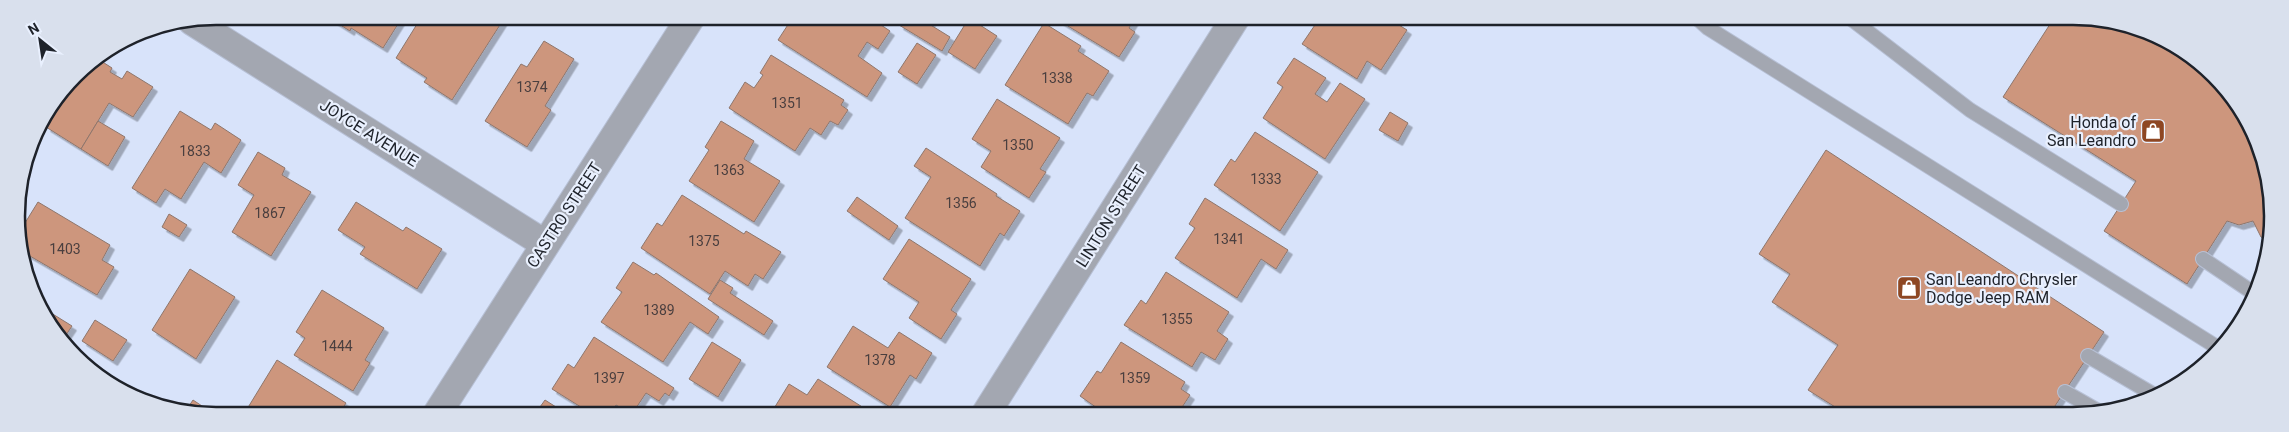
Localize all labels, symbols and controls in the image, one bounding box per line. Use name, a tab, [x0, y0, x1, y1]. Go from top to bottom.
north arrow	[15, 15, 65, 65]
text: N	[25, 19, 42, 38]
house number: 1338	[1041, 70, 1073, 86]
house number: 1374	[516, 79, 548, 95]
street label: JOYCE AVENUE	[316, 95, 422, 171]
house number: 1351	[771, 95, 803, 111]
place label: Honda of San Leandro	[2047, 113, 2136, 150]
shop icon: Honda of San Leandro	[2140, 118, 2166, 144]
house number: 1350	[1002, 137, 1034, 153]
house number: 1833	[179, 143, 211, 159]
street label: CASTRO STREET	[523, 158, 605, 271]
street label: LINTON STREET	[1072, 161, 1150, 271]
house number: 1363	[713, 162, 745, 178]
house number: 1333	[1250, 171, 1282, 187]
house number: 1356	[945, 195, 977, 211]
house number: 1867	[254, 205, 286, 221]
house number: 1341	[1213, 231, 1245, 247]
house number: 1375	[688, 233, 720, 249]
house number: 1403	[49, 241, 81, 257]
place label: San Leandro Chrysler Dodge Jeep RAM	[1926, 270, 2078, 307]
shop icon: San Leandro Chrysler Dodge Jeep RAM	[1896, 275, 1922, 301]
house number: 1389	[643, 302, 675, 318]
house number: 1355	[1161, 311, 1193, 327]
house number: 1444	[321, 338, 353, 354]
house number: 1378	[864, 352, 896, 368]
house number: 1397	[593, 370, 625, 386]
house number: 1359	[1119, 370, 1151, 386]

